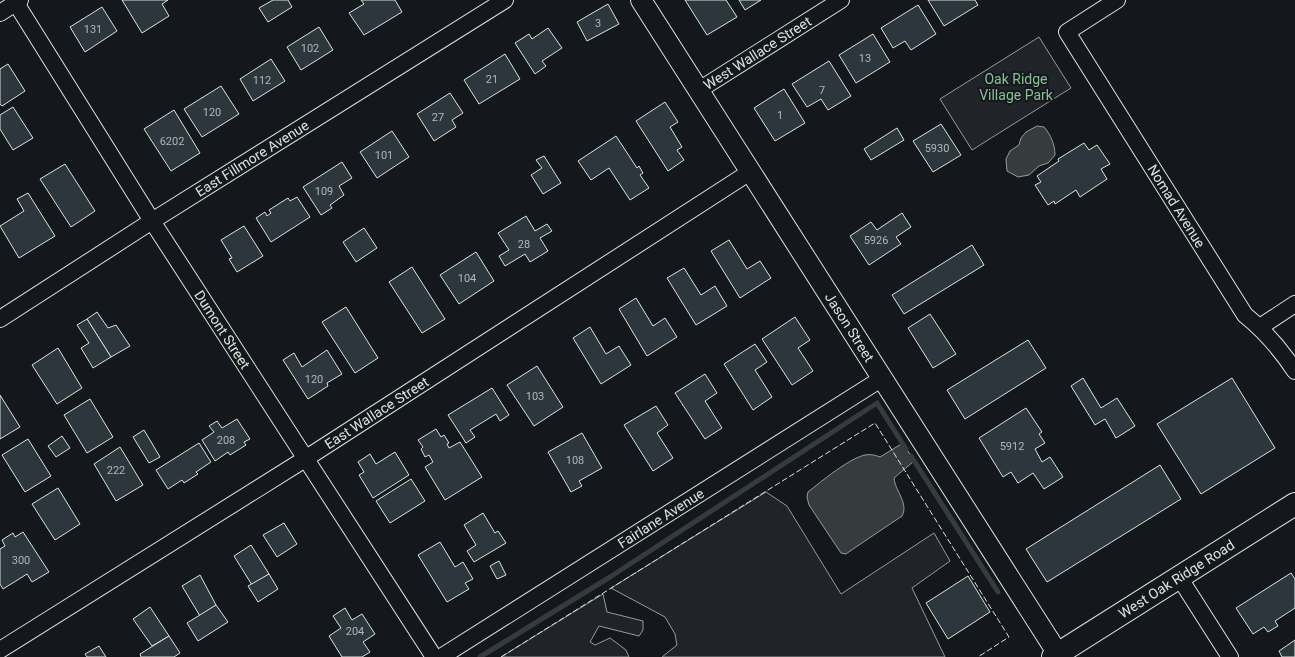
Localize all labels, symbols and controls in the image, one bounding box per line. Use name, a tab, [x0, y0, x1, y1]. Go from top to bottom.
street label: West Wallace Street	[700, 13, 814, 93]
house number: 3	[595, 17, 601, 30]
house number: 131	[84, 23, 102, 36]
house number: 102	[301, 42, 319, 55]
house number: 13	[859, 52, 871, 65]
park label: Oak Ridge Village Park	[979, 71, 1054, 103]
house number: 21	[486, 73, 498, 86]
house number: 112	[253, 74, 271, 87]
house number: 7	[819, 84, 825, 97]
house number: 120	[203, 106, 221, 119]
house number: 1	[777, 109, 783, 122]
house number: 27	[432, 111, 444, 124]
street label: East Fillmore Avenue	[193, 117, 312, 200]
house number: 6202	[160, 135, 184, 148]
house number: 5930	[925, 142, 949, 155]
house number: 101	[375, 149, 393, 162]
street label: Nomad Avenue	[1144, 162, 1209, 251]
house number: 109	[315, 185, 333, 198]
house number: 5926	[864, 234, 888, 247]
house number: 28	[518, 238, 530, 251]
house number: 104	[458, 272, 476, 285]
street label: Dumont Street	[191, 288, 254, 372]
street label: Jason Street	[822, 290, 878, 365]
house number: 120	[305, 373, 323, 386]
street label: East Wallace Street	[322, 373, 432, 452]
house number: 103	[526, 390, 544, 403]
house number: 208	[217, 434, 235, 447]
house number: 5912	[1000, 440, 1024, 453]
house number: 108	[566, 454, 584, 467]
house number: 222	[107, 464, 125, 477]
street label: Fairlane Avenue	[615, 485, 707, 551]
street label: West Oak Ridge Road	[1116, 536, 1237, 621]
house number: 300	[12, 554, 30, 567]
house number: 204	[346, 625, 364, 638]

